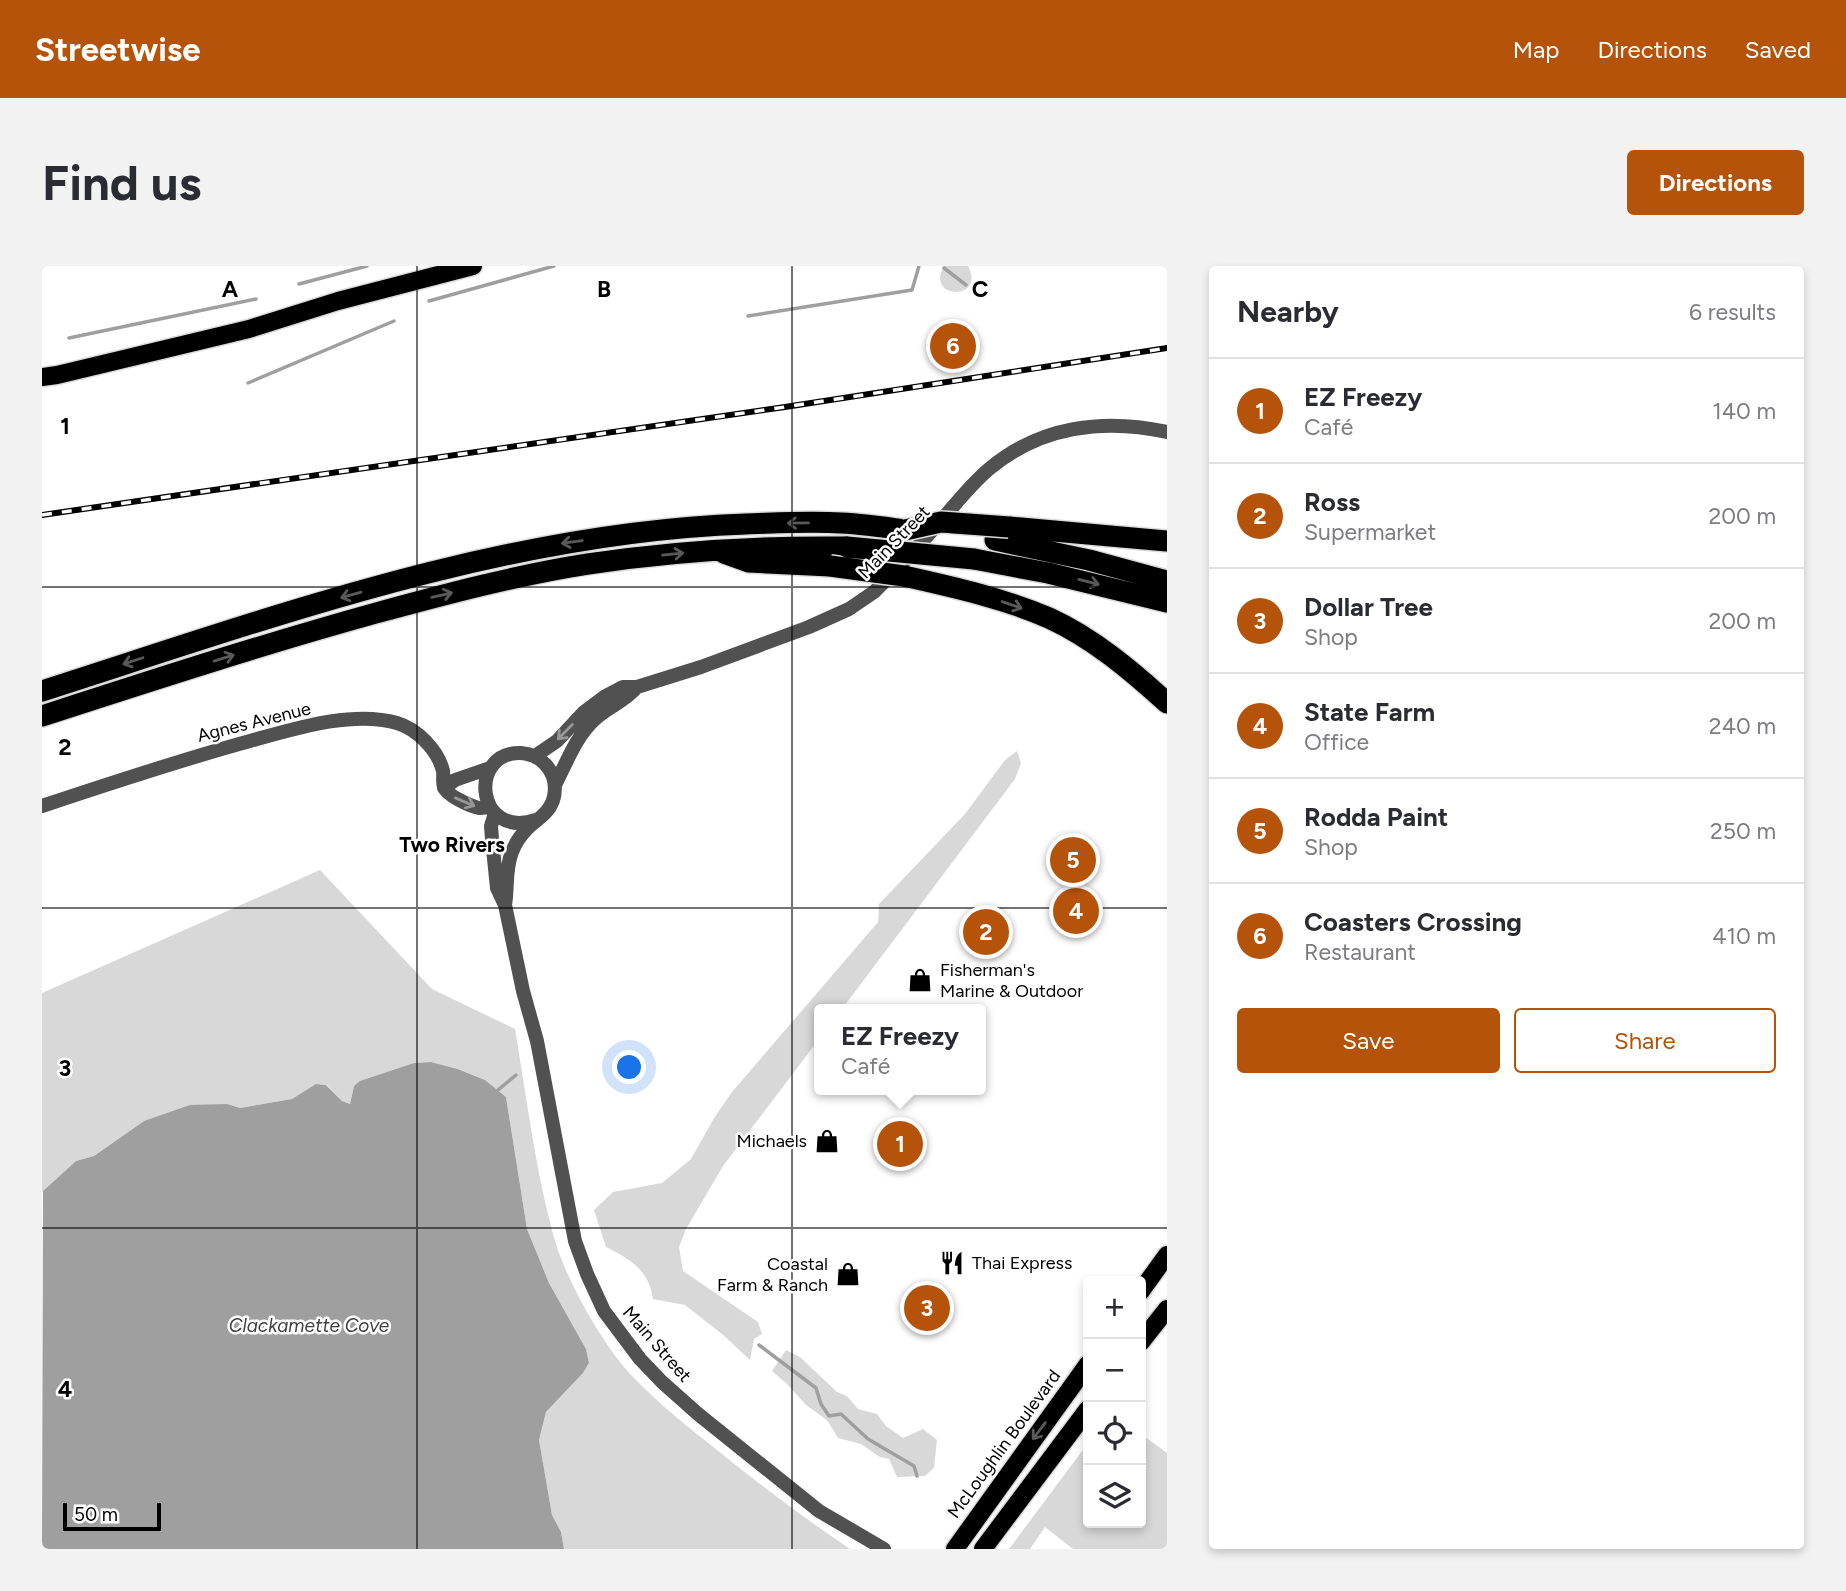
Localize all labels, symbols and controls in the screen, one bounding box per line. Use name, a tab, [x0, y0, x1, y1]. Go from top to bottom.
text: Streetwise	[35, 30, 201, 69]
text: Map	[1513, 35, 1559, 64]
text: Directions	[1597, 35, 1707, 64]
text: Saved	[1745, 35, 1811, 64]
button: Directions	[1627, 150, 1804, 215]
text: Find us	[42, 153, 201, 212]
text: A	[222, 275, 239, 303]
text: B	[597, 275, 611, 303]
text: C	[972, 275, 989, 303]
text: Nearby	[1237, 293, 1339, 330]
text: 6 results	[1689, 298, 1776, 326]
pin: 6	[930, 320, 976, 372]
text: EZ Freezy	[1304, 381, 1422, 413]
text: 1	[1255, 397, 1265, 425]
text: 140 m	[1712, 397, 1776, 425]
text: 1	[60, 412, 70, 440]
text: Café	[1304, 413, 1353, 441]
text: Ross	[1304, 486, 1360, 518]
street label: Main Street	[854, 501, 935, 583]
text: 2	[1253, 502, 1267, 530]
text: 200 m	[1708, 502, 1776, 530]
one-way arrow	[787, 516, 810, 529]
text: Supermarket	[1304, 518, 1436, 546]
one-way arrow	[561, 536, 584, 549]
one-way arrow	[661, 547, 684, 560]
one-way arrow	[1077, 576, 1100, 589]
one-way arrow	[430, 588, 453, 601]
one-way arrow	[340, 590, 362, 603]
text: Dollar Tree	[1304, 591, 1433, 623]
one-way arrow	[1001, 600, 1023, 612]
text: 3	[1254, 607, 1266, 635]
text: 200 m	[1708, 607, 1776, 635]
text: Shop	[1304, 623, 1358, 651]
one-way arrow	[212, 650, 234, 663]
one-way arrow	[123, 656, 145, 669]
text: State Farm	[1304, 696, 1435, 728]
street label: Agnes Avenue	[195, 697, 313, 747]
text: 4	[1253, 712, 1267, 740]
text: 240 m	[1709, 712, 1776, 740]
one-way arrow	[557, 723, 574, 740]
text: Office	[1304, 728, 1369, 756]
text: 2	[58, 733, 72, 761]
one-way arrow	[454, 796, 475, 809]
text: Rodda Paint	[1304, 801, 1448, 833]
text: 5	[1253, 817, 1267, 845]
text: 250 m	[1710, 817, 1776, 845]
district label: Two Rivers	[399, 832, 505, 857]
text: Shop	[1304, 833, 1358, 861]
pin: 5	[1050, 834, 1096, 886]
pin: 4	[1053, 885, 1099, 937]
pin: 2	[963, 906, 1009, 958]
text: Coasters Crossing	[1304, 906, 1522, 938]
text: 6	[1253, 922, 1267, 950]
text: 410 m	[1712, 922, 1776, 950]
text: Restaurant	[1304, 938, 1416, 966]
place label: Fisherman's Marine & Outdoor	[940, 959, 1083, 1002]
shop icon: Fisherman's Marine & Outdoor	[906, 966, 934, 994]
popup	[814, 1004, 986, 1095]
button: Save	[1237, 1008, 1500, 1073]
button: Share	[1514, 1008, 1776, 1073]
text: EZ Freezy	[841, 1020, 959, 1052]
your location	[612, 1050, 646, 1084]
text: Café	[841, 1052, 890, 1080]
text: 3	[59, 1054, 71, 1082]
pin: 1	[877, 1118, 923, 1170]
shop icon: Michaels	[813, 1127, 841, 1155]
place label: Michaels	[736, 1130, 807, 1152]
restaurant icon: Thai Express	[938, 1249, 966, 1277]
place label: Thai Express	[972, 1252, 1072, 1274]
place label: Coastal Farm & Ranch	[717, 1253, 828, 1296]
shop icon: Coastal Farm & Ranch	[834, 1260, 862, 1288]
map controls	[1083, 1276, 1146, 1528]
button: +	[1083, 1276, 1146, 1339]
pin: 3	[904, 1282, 950, 1334]
street label: Main Street	[618, 1302, 696, 1387]
water label: Clackamette Cove	[229, 1314, 390, 1337]
button: −	[1083, 1339, 1146, 1402]
street label: McLoughlin Boulevard	[943, 1366, 1065, 1522]
text: 4	[58, 1375, 72, 1403]
button: locate	[1083, 1402, 1146, 1465]
one-way arrow	[1031, 1421, 1046, 1439]
button: layers	[1083, 1465, 1146, 1528]
scale bar	[63, 1500, 161, 1532]
text: 50 m	[74, 1503, 118, 1526]

